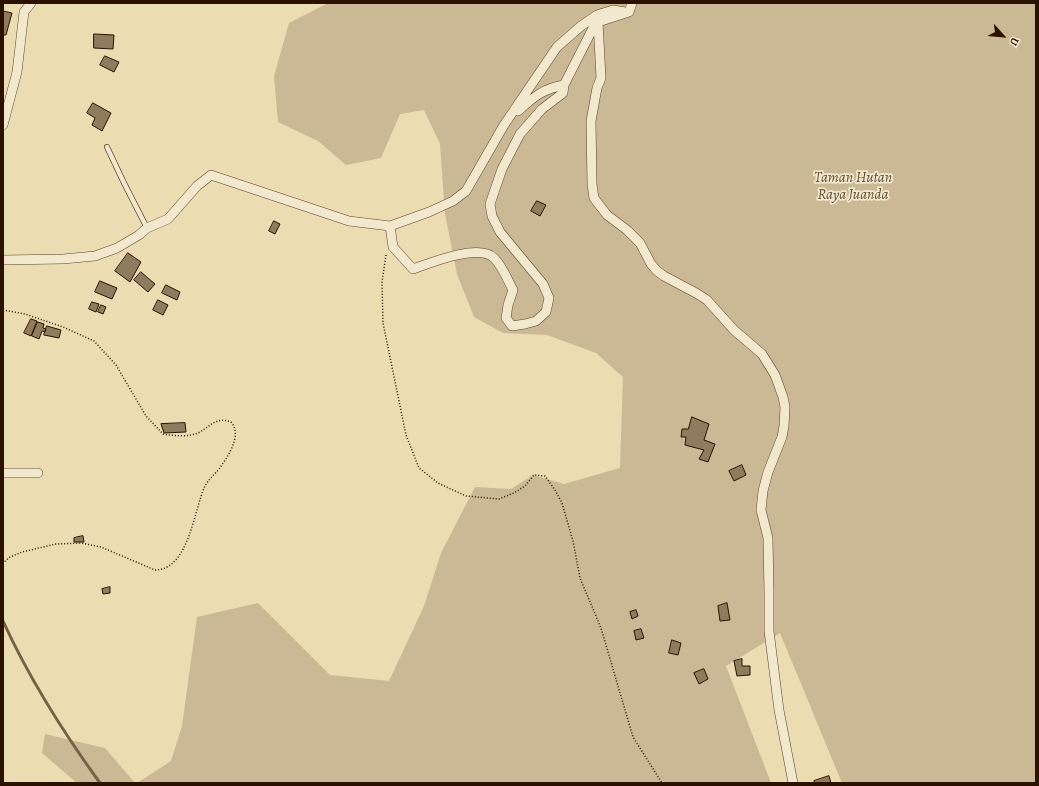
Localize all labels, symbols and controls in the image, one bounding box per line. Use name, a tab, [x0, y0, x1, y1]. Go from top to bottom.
north arrow	[983, 16, 1023, 56]
text: U	[1006, 35, 1022, 48]
park label: Taman Hutan Raya Juanda	[814, 169, 892, 204]

